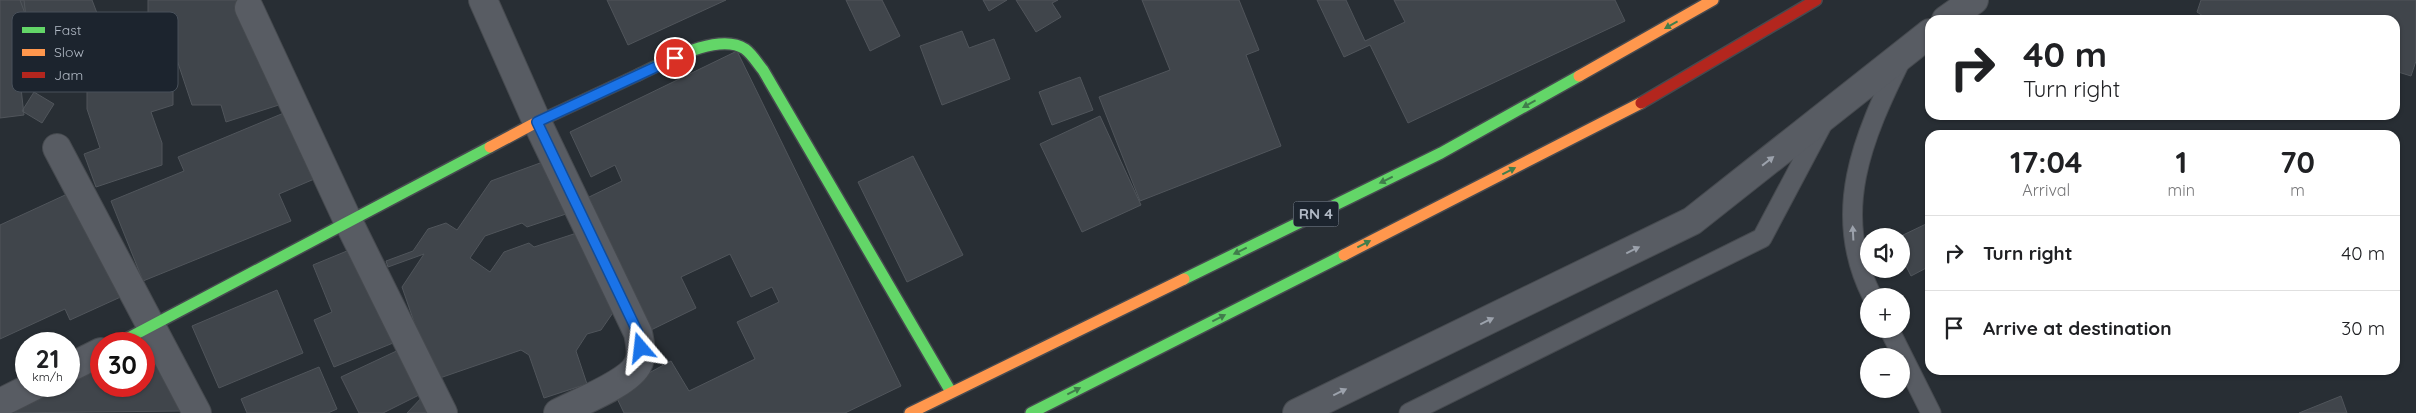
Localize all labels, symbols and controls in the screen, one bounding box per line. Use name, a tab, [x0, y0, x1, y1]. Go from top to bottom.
legend	[12, 12, 178, 92]
one-way arrow	[1665, 20, 1678, 29]
text: Fast	[54, 21, 82, 39]
text: 40 m	[2023, 32, 2107, 76]
icon: right	[1940, 35, 2005, 100]
pin	[654, 37, 696, 79]
text: Slow	[54, 43, 84, 61]
icon: arrive	[661, 44, 689, 72]
text: Jam	[54, 66, 83, 84]
text: Turn right	[2023, 75, 2120, 103]
one-way arrow	[1523, 99, 1536, 108]
text: 17:04	[2010, 143, 2083, 181]
text: 1	[2175, 143, 2187, 181]
text: 70	[2280, 143, 2315, 181]
one-way arrow	[1761, 156, 1774, 167]
one-way arrow	[1502, 167, 1517, 175]
one-way arrow	[1379, 176, 1393, 184]
text: Arrival	[2022, 180, 2070, 200]
text: min	[2168, 180, 2195, 200]
text: m	[2290, 180, 2305, 200]
road number: RN 4	[1294, 202, 1338, 226]
one-way arrow	[1849, 225, 1857, 241]
map controls	[1860, 228, 1910, 398]
button: sound	[1860, 228, 1910, 278]
icon: right	[1940, 239, 1968, 267]
one-way arrow	[1357, 240, 1372, 248]
text: Turn right	[1983, 241, 2072, 265]
text: 40 m	[2341, 241, 2385, 265]
one-way arrow	[1626, 246, 1640, 254]
one-way arrow	[1232, 247, 1247, 255]
button: +	[1860, 288, 1910, 338]
one-way arrow	[1212, 314, 1227, 322]
icon: arrive	[1940, 314, 1968, 342]
text: Arrive at destination	[1983, 316, 2172, 340]
text: 30 m	[2341, 316, 2385, 340]
one-way arrow	[1479, 317, 1494, 325]
position arrow	[614, 321, 666, 373]
speed limit sign: 30	[90, 332, 155, 397]
text: 21	[36, 343, 59, 374]
button: −	[1860, 348, 1910, 398]
text: km/h	[32, 369, 63, 384]
one-way arrow	[1067, 387, 1082, 395]
one-way arrow	[1333, 388, 1348, 396]

